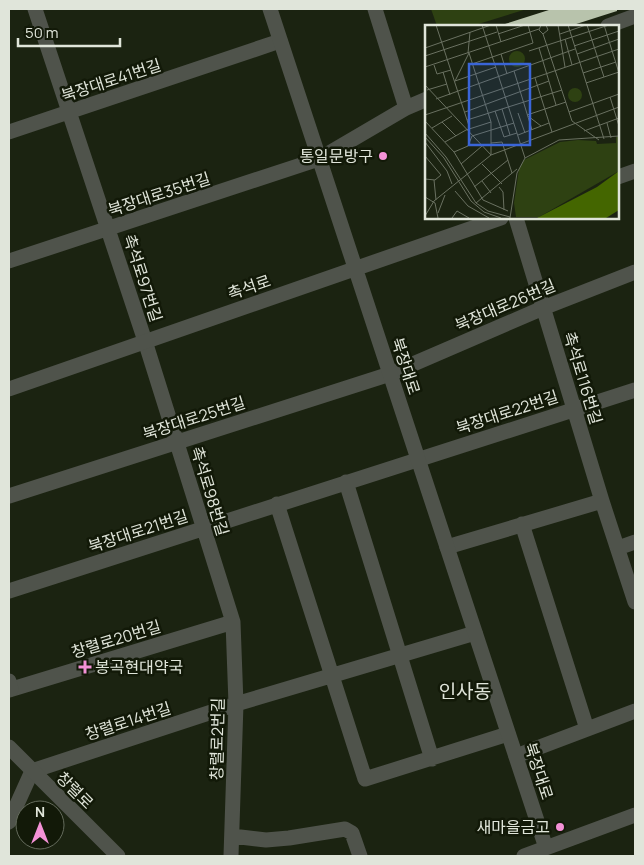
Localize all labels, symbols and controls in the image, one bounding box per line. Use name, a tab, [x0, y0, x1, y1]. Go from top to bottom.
scale bar	[18, 15, 120, 47]
text: 50 m	[25, 22, 59, 43]
inset map	[425, 25, 619, 219]
street label: 북장대로41번길	[58, 53, 164, 107]
place label: 통일문방구	[299, 145, 373, 167]
marker: 통일문방구	[377, 150, 389, 162]
street label: 북장대로35번길	[105, 167, 213, 221]
street label: 촉석로97번길	[118, 231, 168, 325]
street label: 촉석로	[225, 269, 274, 305]
street label: 북장대로26번길	[451, 274, 559, 336]
street label: 촉석로116번길	[558, 329, 608, 427]
street label: 북장대로	[386, 335, 426, 398]
street label: 북장대로22번길	[453, 385, 561, 439]
street label: 북장대로25번길	[140, 391, 248, 445]
street label: 촉석로98번길	[186, 443, 234, 539]
street label: 북장대로21번길	[85, 505, 191, 557]
street label: 창렬로20번길	[69, 615, 163, 663]
place label: 봉곡현대약국	[95, 656, 183, 678]
marker: 봉곡현대약국	[79, 661, 91, 673]
district label: 인사동	[439, 678, 491, 704]
street label: 창렬로14번길	[82, 697, 174, 745]
street label: 창렬로2번길	[205, 697, 229, 781]
street label: 북장대로	[519, 740, 559, 803]
street label: 창렬로	[52, 767, 99, 814]
north arrow	[15, 800, 65, 850]
text: N	[35, 802, 45, 821]
place label: 새마을금고	[476, 816, 550, 838]
marker: 새마을금고	[554, 821, 566, 833]

